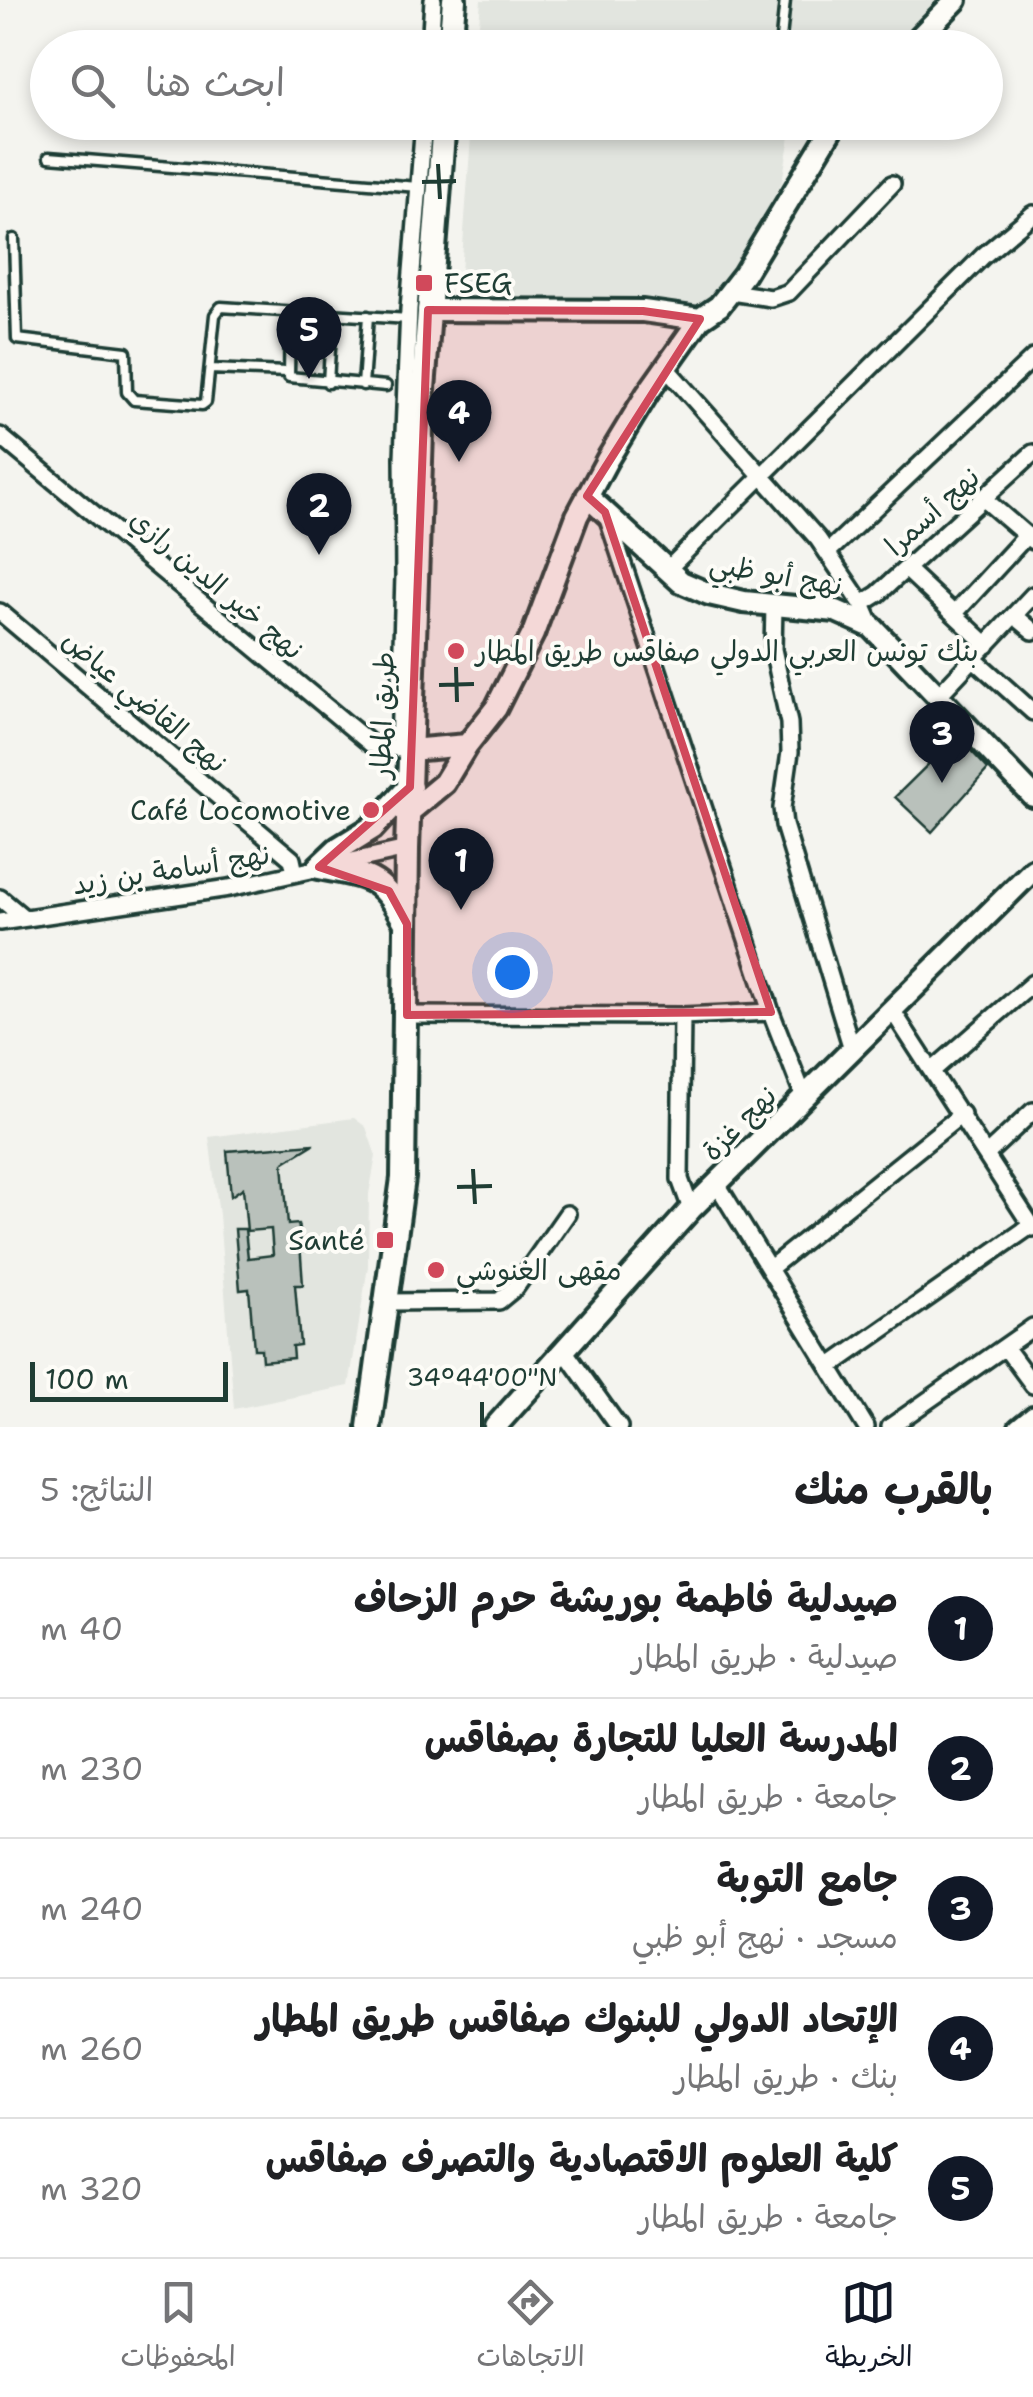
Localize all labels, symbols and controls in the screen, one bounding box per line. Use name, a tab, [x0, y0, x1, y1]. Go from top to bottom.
search box	[30, 30, 1003, 140]
text: ابحث هنا	[145, 57, 285, 108]
icon: search	[65, 58, 120, 113]
place label: FSEG	[444, 264, 512, 302]
marker: FSEG	[413, 272, 435, 294]
pin: 5	[276, 296, 342, 379]
pin: 4	[426, 380, 492, 462]
street label: نهج أسمرا	[876, 458, 988, 564]
pin: 2	[286, 472, 352, 555]
street label: نهج خير الدين رازي	[121, 500, 312, 669]
street label: نهج أبو ظبي	[706, 544, 845, 610]
street label: نهج القاضي عياض	[51, 621, 236, 786]
place label: بنك تونس العربي الدولي صفاقس طريق المطار	[474, 632, 979, 676]
marker: بنك تونس العربي الدولي صفاقس طريق المطار	[445, 640, 467, 662]
street label: طريق المطار	[361, 651, 403, 781]
pin: 3	[910, 700, 974, 783]
place label: Café Locomotive	[130, 791, 351, 829]
marker: Café Locomotive	[360, 799, 382, 821]
pin: 1	[428, 828, 494, 910]
street label: نهج أسامة بن زيد	[70, 835, 272, 903]
your location	[487, 947, 538, 998]
street label: نهج غزة	[693, 1077, 785, 1169]
place label: Santé	[288, 1221, 365, 1259]
marker: Santé	[374, 1229, 396, 1251]
place label: مقهى الغنوشي	[456, 1251, 622, 1295]
marker: مقهى الغنوشي	[425, 1259, 447, 1281]
scale bar	[30, 1357, 228, 1402]
text: 100 m	[45, 1360, 129, 1398]
text: 34°44'00"N	[407, 1360, 557, 1394]
text: بالقرب منك	[794, 1461, 993, 1517]
text: النتائج: 5	[40, 1468, 153, 1511]
text: صيدلية فاطمة بوريشة حرم الزحاف	[354, 1573, 898, 1624]
text: 40 m	[40, 1607, 123, 1650]
text: 1	[953, 1607, 968, 1650]
text: صيدلية · طريق المطار	[632, 1635, 898, 1678]
text: المدرسة العليا للتجارة بصفاقس	[425, 1713, 898, 1764]
text: 230 m	[40, 1747, 143, 1790]
text: 2	[949, 1747, 972, 1790]
text: جامعة · طريق المطار	[639, 1775, 898, 1818]
text: جامع التوبة	[716, 1853, 898, 1904]
text: 240 m	[40, 1887, 143, 1930]
text: 3	[949, 1887, 972, 1930]
text: مسجد · نهج أبو ظبي	[632, 1915, 898, 1958]
text: الإتحاد الدولي للبنوك صفاقس طريق المطار	[257, 1993, 898, 2044]
text: 260 m	[40, 2027, 143, 2070]
text: 4	[949, 2027, 972, 2070]
text: بنك · طريق المطار	[674, 2055, 898, 2098]
text: كلية العلوم الاقتصادية والتصرف صفاقس	[265, 2133, 898, 2184]
text: 320 m	[40, 2167, 143, 2210]
text: 5	[951, 2167, 971, 2210]
text: جامعة · طريق المطار	[639, 2195, 898, 2238]
tab: المحفوظات	[120, 2275, 236, 2381]
tab: الاتجاهات	[476, 2275, 585, 2381]
tab: الخريطة	[825, 2275, 913, 2381]

